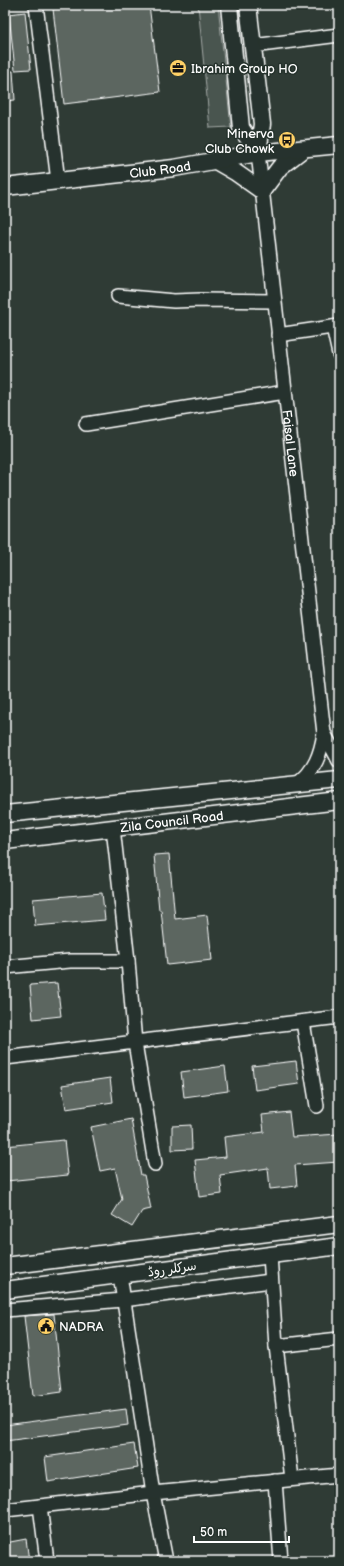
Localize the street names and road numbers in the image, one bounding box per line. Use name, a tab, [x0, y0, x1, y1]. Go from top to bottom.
street label: Club Road	[129, 158, 192, 182]
street label: Faisal Lane	[278, 409, 302, 478]
street label: Zila Council Road	[119, 808, 224, 836]
street label: سرکلر روڈ	[147, 1258, 198, 1280]

